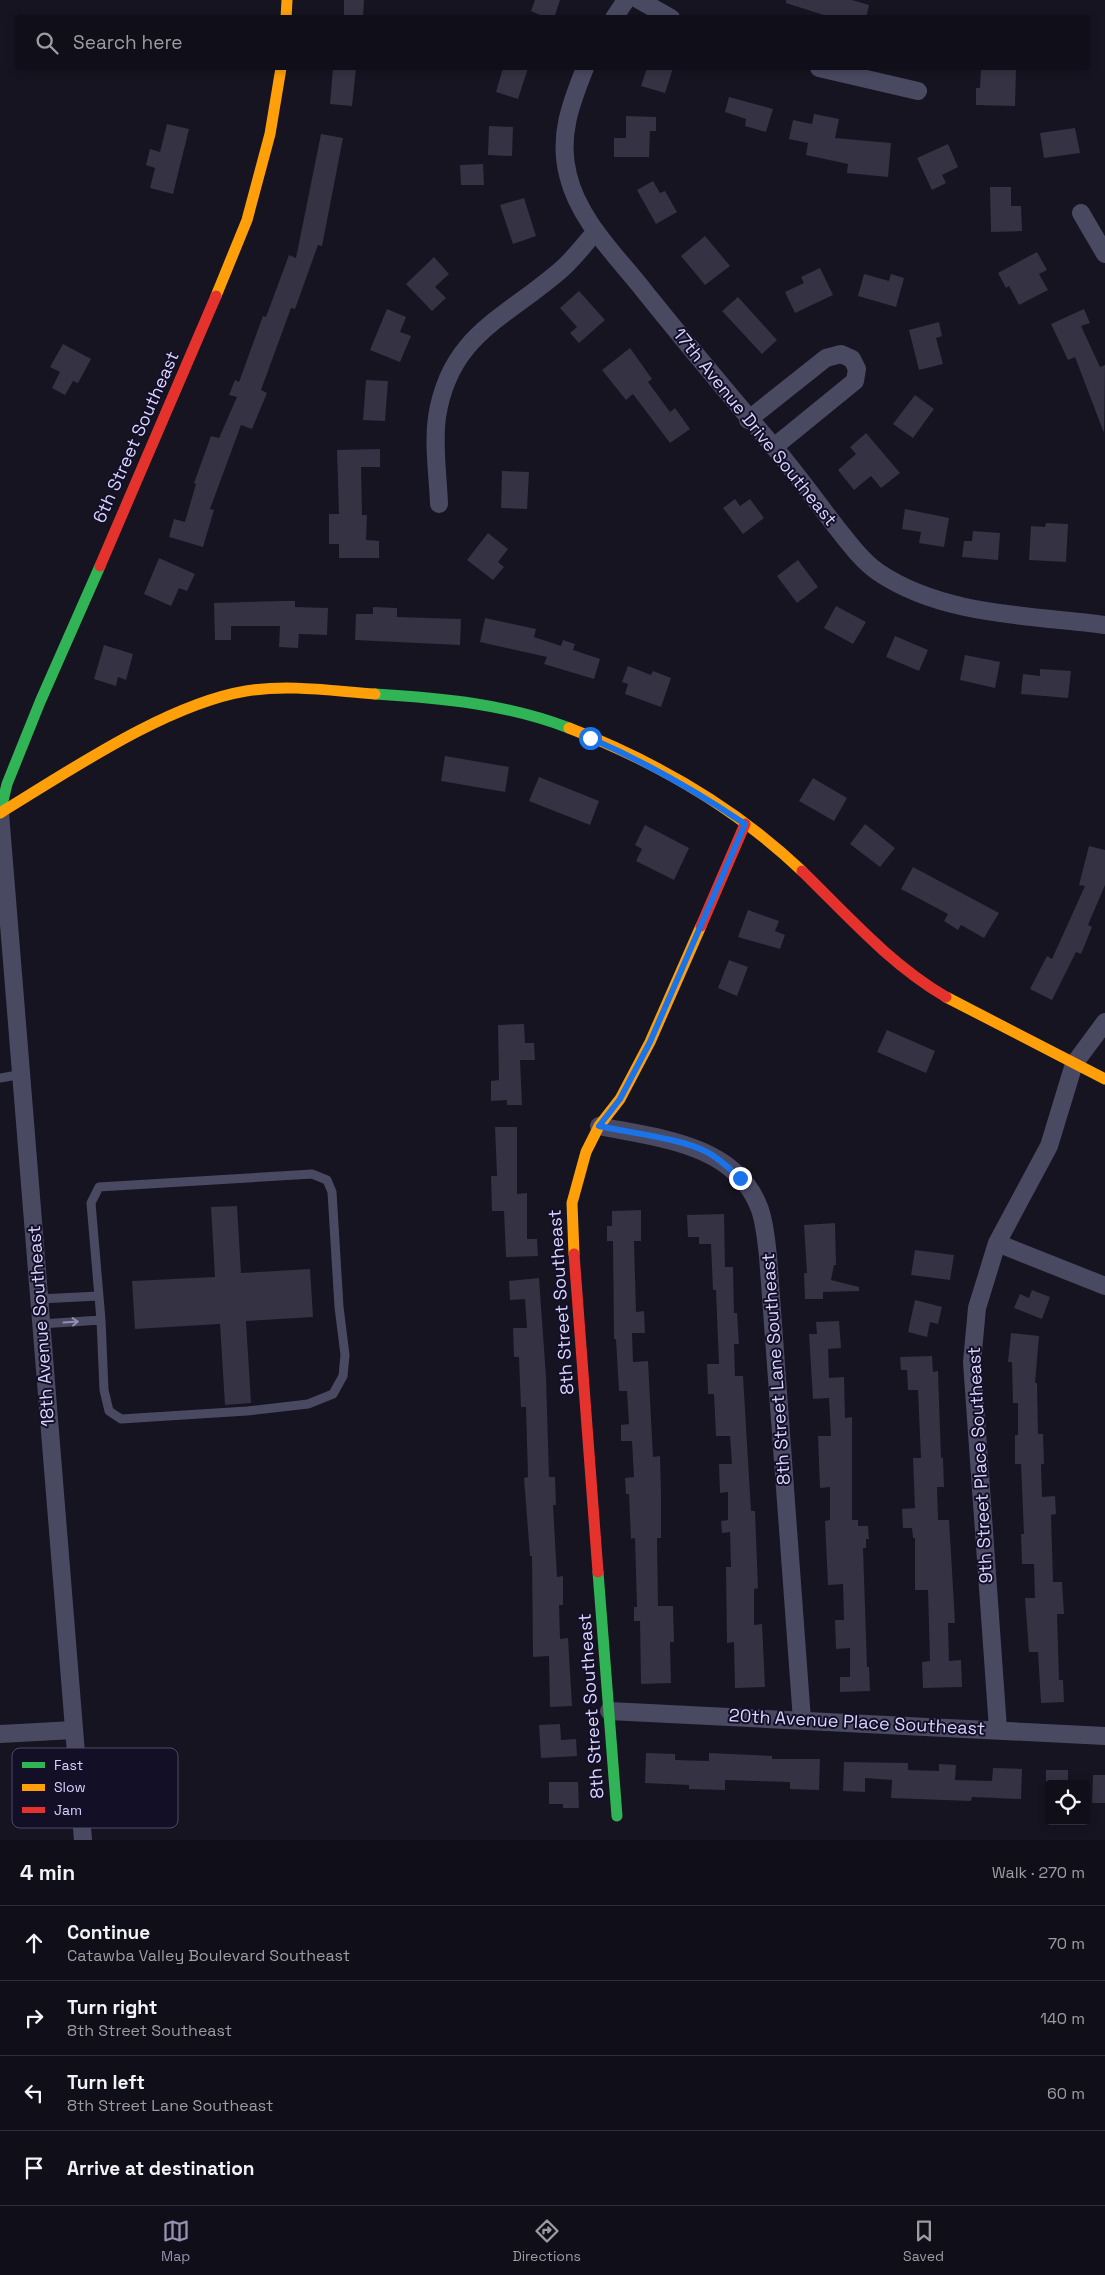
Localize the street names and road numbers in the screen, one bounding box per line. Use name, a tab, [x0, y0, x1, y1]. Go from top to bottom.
street label: 17th Avenue Drive Southeast	[668, 323, 842, 530]
street label: 6th Street Southeast	[87, 347, 184, 526]
street label: 8th Street Southeast	[543, 1209, 578, 1395]
street label: 18th Avenue Southeast	[22, 1225, 59, 1427]
street label: 8th Street Lane Southeast	[756, 1252, 795, 1486]
street label: 9th Street Place Southeast	[962, 1346, 997, 1584]
street label: 8th Street Southeast	[573, 1613, 608, 1799]
street label: 20th Avenue Place Southeast	[728, 1703, 986, 1740]

